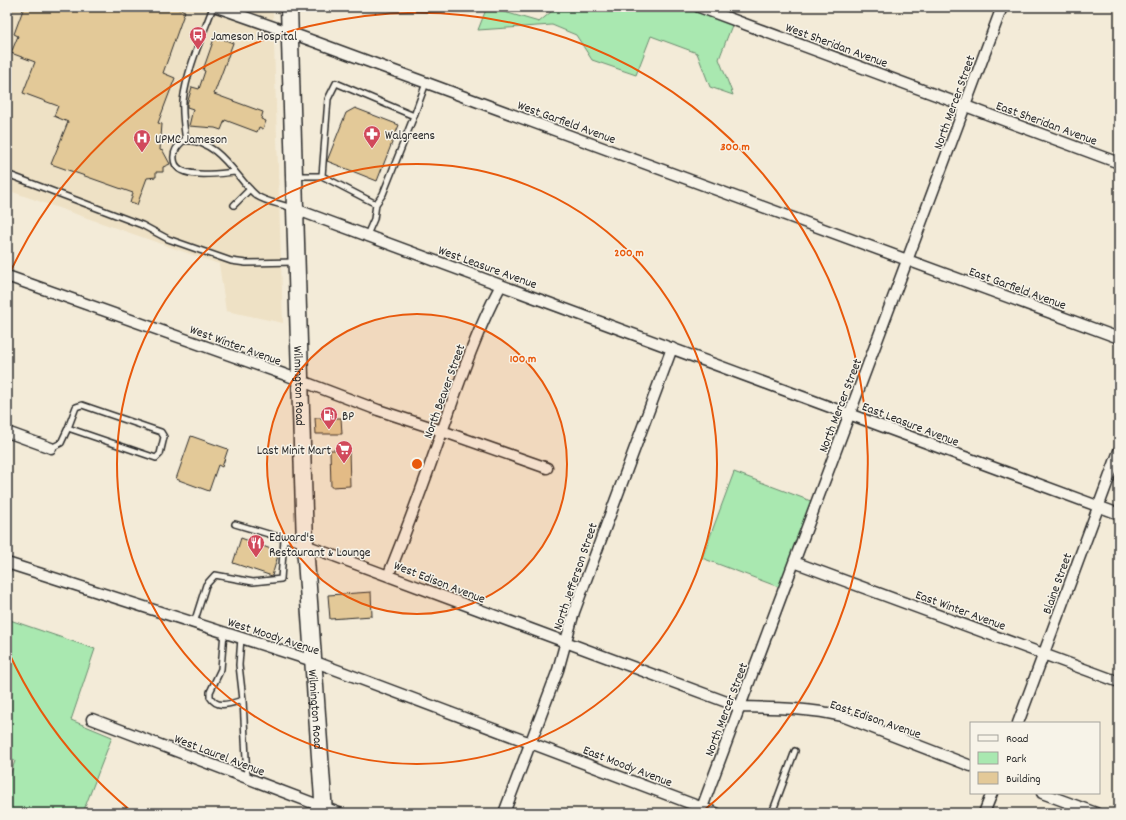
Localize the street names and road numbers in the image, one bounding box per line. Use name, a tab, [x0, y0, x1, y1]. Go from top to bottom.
street label: West Sheridan Avenue	[782, 19, 890, 74]
street label: North Mercer Street	[929, 53, 981, 153]
street label: West Garfield Avenue	[514, 97, 618, 150]
street label: East Sheridan Avenue	[993, 97, 1100, 152]
street label: West Leasure Avenue	[435, 242, 539, 295]
street label: East Garfield Avenue	[966, 263, 1069, 316]
street label: West Winter Avenue	[187, 321, 284, 372]
street label: North Beaver Street	[419, 342, 471, 442]
street label: Wilmington Road	[287, 346, 308, 426]
street label: North Mercer Street	[815, 356, 868, 456]
street label: East Leasure Avenue	[859, 398, 962, 453]
street label: North Jefferson Street	[549, 520, 604, 633]
street label: Blaine Street	[1038, 550, 1078, 617]
street label: West Edison Avenue	[391, 557, 488, 610]
street label: East Winter Avenue	[912, 586, 1008, 637]
street label: West Moody Avenue	[225, 614, 322, 661]
street label: North Mercer Street	[701, 660, 754, 760]
street label: Wilmington Road	[302, 669, 326, 750]
street label: East Edison Avenue	[827, 696, 924, 745]
street label: West Laurel Avenue	[171, 730, 267, 782]
street label: East Moody Avenue	[580, 742, 675, 793]

